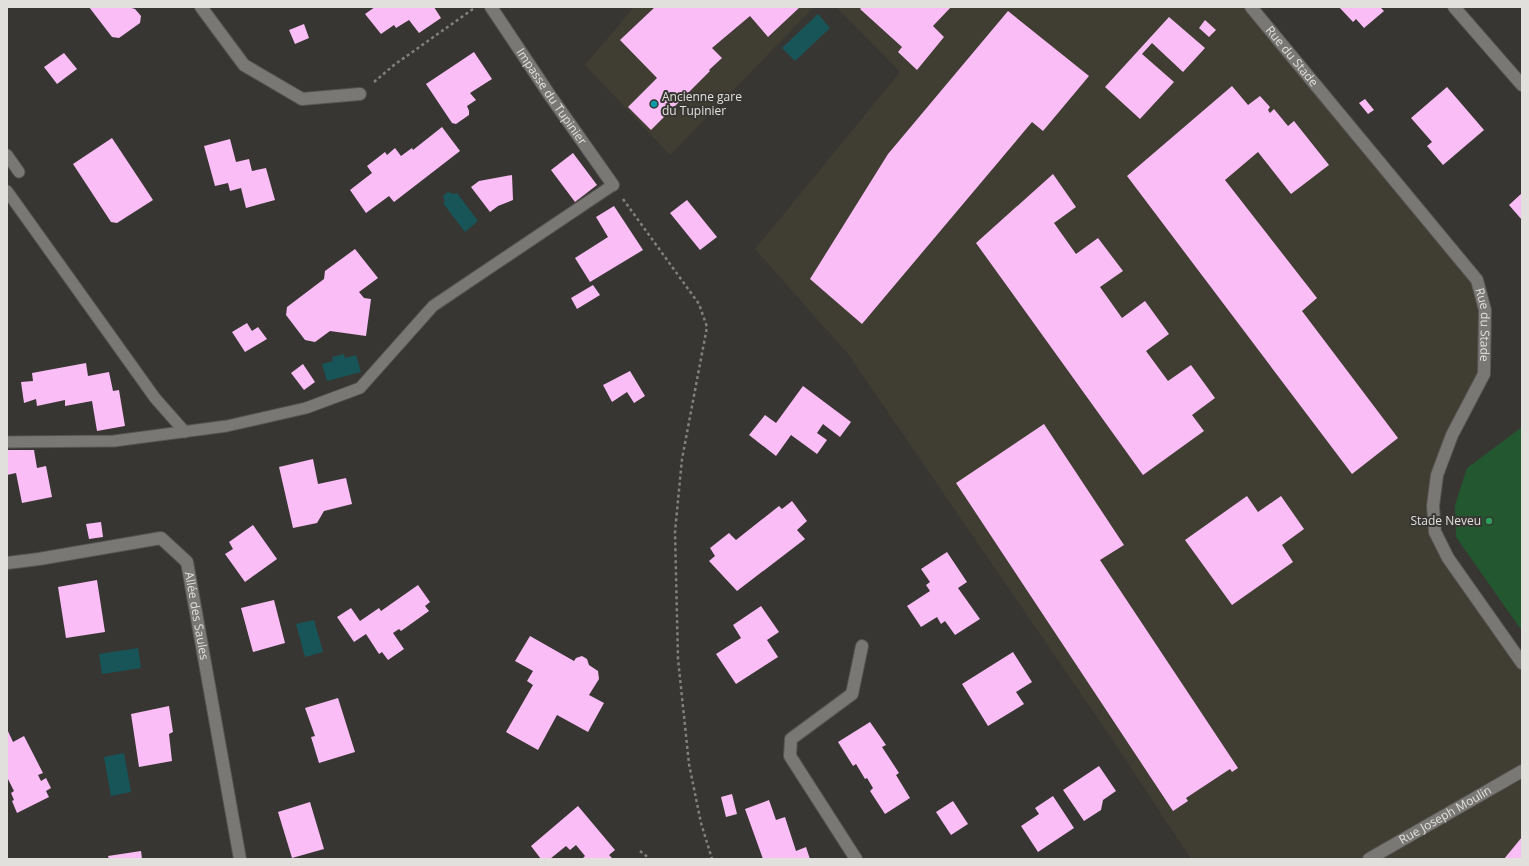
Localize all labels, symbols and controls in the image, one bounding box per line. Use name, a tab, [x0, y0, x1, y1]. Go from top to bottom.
street label: Rue du Stade	[1262, 22, 1323, 90]
street label: Impasse du Tupinier	[513, 44, 591, 148]
place label: Ancienne gare du Tupinier	[662, 88, 742, 119]
marker: Ancienne gare du Tupinier	[649, 99, 659, 109]
street label: Rue du Stade	[1471, 286, 1494, 362]
place label: Stade Neveu	[1410, 512, 1481, 529]
marker: Stade Neveu	[1484, 516, 1494, 526]
street label: Allée des Saules	[181, 570, 213, 661]
street label: Rue Joseph Moulin	[1396, 781, 1494, 848]

